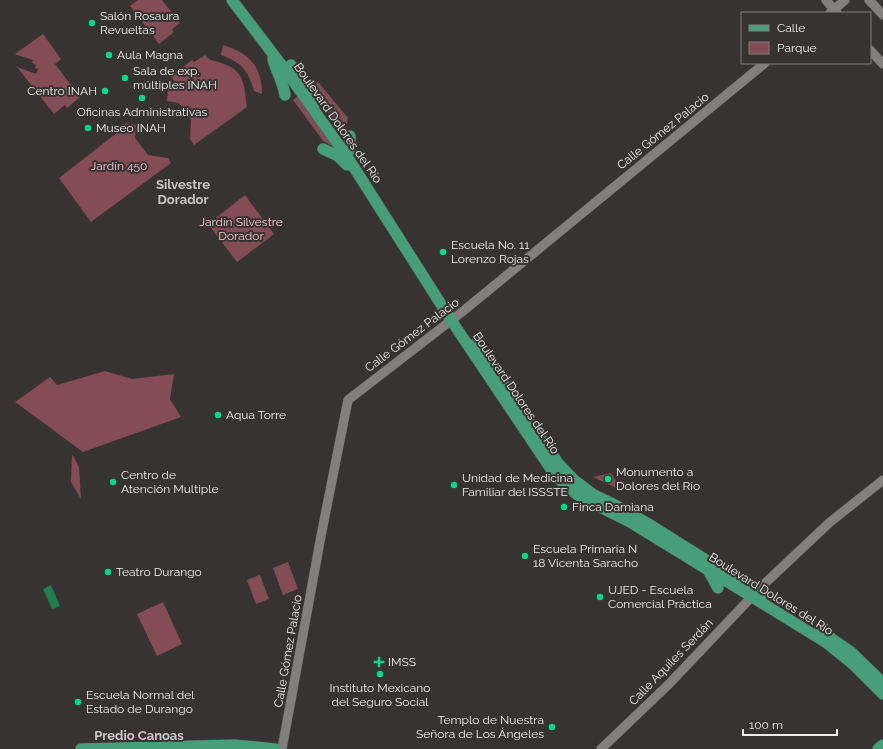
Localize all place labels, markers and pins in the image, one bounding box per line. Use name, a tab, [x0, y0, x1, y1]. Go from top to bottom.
place label: Salón Rosaura Revueltas	[100, 9, 179, 37]
marker: Salón Rosaura Revueltas	[87, 18, 97, 28]
place label: Aula Magna	[117, 48, 183, 62]
marker: Aula Magna	[104, 50, 114, 60]
place label: Sala de exp. múltiples INAH	[133, 64, 217, 92]
marker: Sala de exp. múltiples INAH	[120, 73, 130, 83]
place label: Centro INAH	[27, 84, 97, 98]
marker: Centro INAH	[100, 86, 110, 96]
marker: Oficinas Administrativas	[137, 93, 147, 103]
place label: Oficinas Administrativas	[77, 105, 208, 119]
place label: Museo INAH	[96, 121, 166, 135]
marker: Museo INAH	[83, 123, 93, 133]
place label: Escuela No. 11 Lorenzo Rojas	[451, 238, 529, 266]
marker: Escuela No. 11 Lorenzo Rojas	[438, 247, 448, 257]
place label: Aqua Torre	[226, 408, 286, 422]
marker: Aqua Torre	[213, 410, 223, 420]
place label: Monumento a Dolores del Río	[616, 465, 700, 493]
place label: Centro de Atención Multiple	[121, 468, 218, 496]
place label: Unidad de Medicina Familiar del ISSSTE	[462, 471, 573, 499]
marker: Monumento a Dolores del Río	[603, 474, 613, 484]
marker: Centro de Atención Multiple	[108, 477, 118, 487]
marker: Unidad de Medicina Familiar del ISSSTE	[449, 480, 459, 490]
place label: Finca Damiana	[572, 500, 654, 514]
marker: Finca Damiana	[559, 502, 569, 512]
place label: Escuela Primaria N 18 Vicenta Saracho	[533, 542, 638, 570]
marker: Escuela Primaria N 18 Vicenta Saracho	[520, 551, 530, 561]
place label: Teatro Durango	[116, 565, 202, 579]
marker: Teatro Durango	[103, 567, 113, 577]
place label: UJED - Escuela Comercial Práctica	[608, 583, 712, 611]
marker: UJED - Escuela Comercial Práctica	[595, 592, 605, 602]
place label: IMSS	[388, 655, 416, 669]
marker: IMSS	[373, 656, 385, 668]
marker: Instituto Mexicano del Seguro Social	[375, 669, 385, 679]
place label: Instituto Mexicano del Seguro Social	[330, 681, 430, 709]
place label: Escuela Normal del Estado de Durango	[86, 688, 195, 716]
marker: Escuela Normal del Estado de Durango	[73, 697, 83, 707]
place label: Templo de Nuestra Señora de Los Ángeles	[416, 713, 544, 741]
marker: Templo de Nuestra Señora de Los Ángeles	[547, 722, 557, 732]

